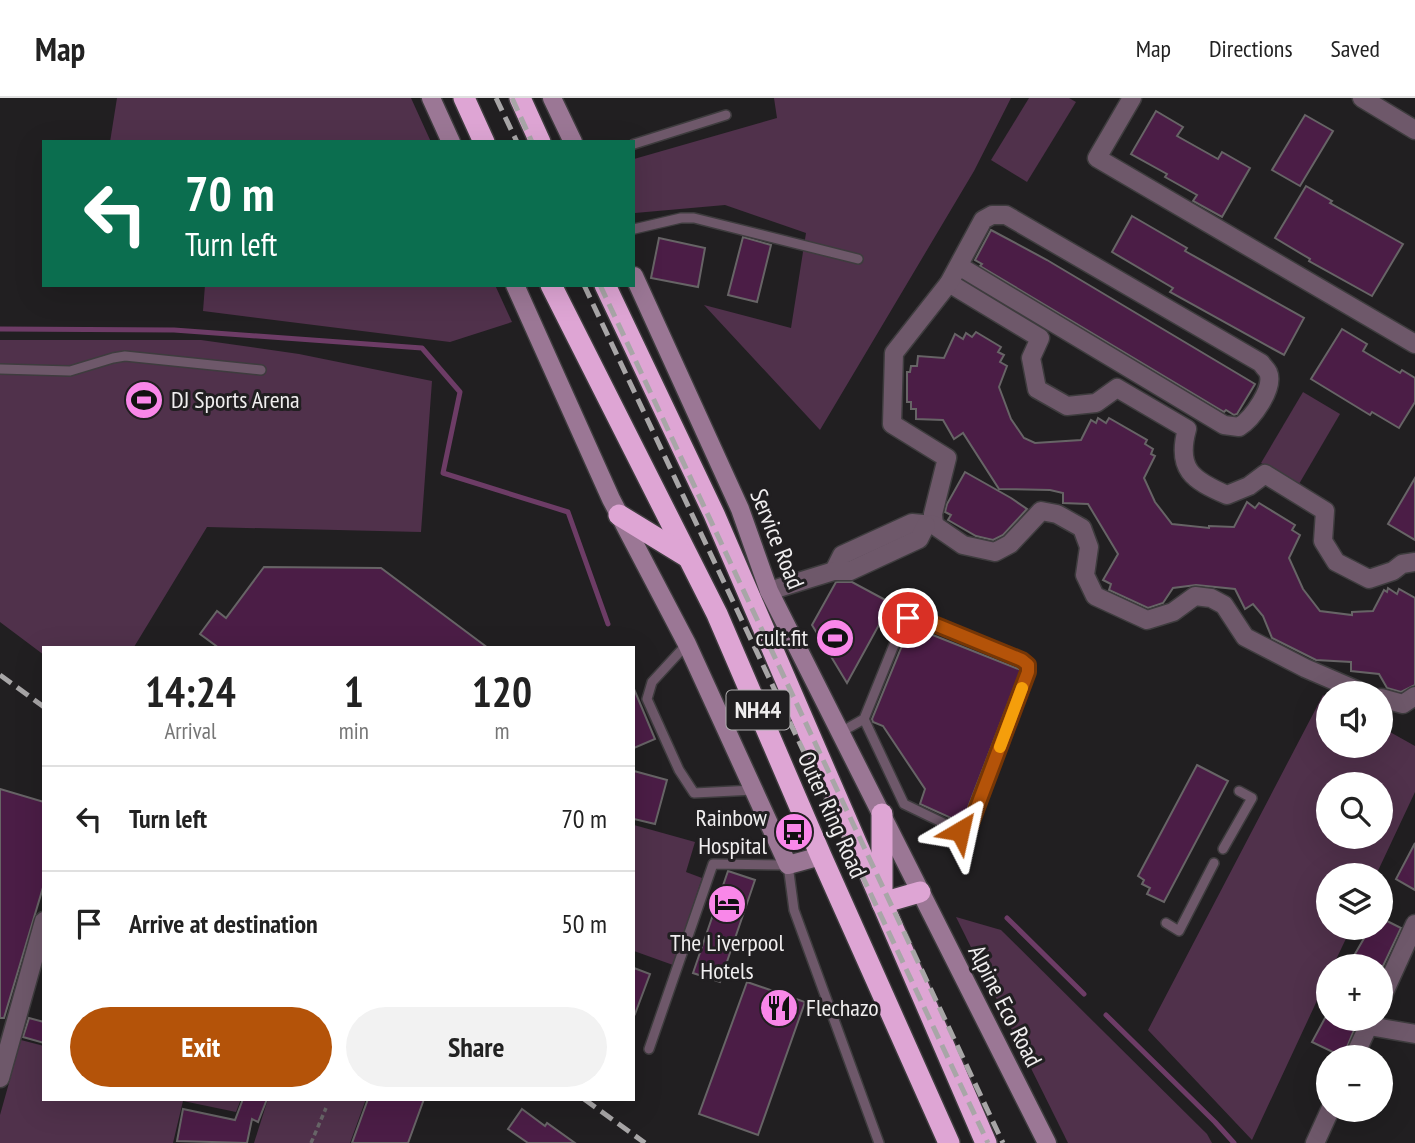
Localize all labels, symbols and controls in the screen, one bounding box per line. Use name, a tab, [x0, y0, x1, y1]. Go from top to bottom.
text: Map	[35, 27, 85, 70]
text: Map	[1136, 33, 1171, 64]
text: Directions	[1209, 33, 1293, 64]
text: Saved	[1331, 33, 1380, 64]
text: 70 m	[185, 161, 274, 225]
icon: left	[70, 168, 161, 259]
text: Turn left	[185, 223, 277, 265]
sports icon: DJ Sports Arena	[123, 379, 165, 421]
place label: DJ Sports Arena	[171, 384, 300, 415]
street label: Service Road	[743, 484, 812, 593]
pin	[878, 588, 938, 648]
icon: arrive	[889, 599, 927, 637]
sports icon: cult.fit	[814, 617, 856, 659]
place label: cult.fit	[755, 622, 808, 653]
text: 14:24	[145, 664, 236, 719]
text: 1	[344, 664, 364, 719]
text: 120	[472, 664, 532, 719]
map controls	[1316, 681, 1393, 1122]
button: sound	[1316, 681, 1393, 758]
road number: NH44	[726, 690, 790, 730]
text: Arrival	[164, 716, 216, 745]
text: min	[339, 716, 369, 745]
text: m	[494, 716, 509, 745]
street label: Outer Ring Road	[791, 747, 874, 883]
button: search	[1316, 772, 1393, 849]
position arrow	[923, 794, 997, 868]
icon: left	[70, 800, 108, 838]
text: Turn left	[129, 802, 207, 835]
text: 70 m	[561, 802, 607, 835]
place label: Rainbow Hospital	[695, 802, 768, 861]
bus stop icon: Rainbow Hospital	[773, 811, 815, 853]
button: layers	[1316, 863, 1393, 940]
hotel icon: The Liverpool Hotels	[706, 883, 748, 925]
icon: arrive	[70, 905, 108, 943]
text: Arrive at destination	[129, 907, 318, 940]
text: 50 m	[561, 907, 607, 940]
place label: The Liverpool Hotels	[670, 927, 784, 986]
street label: Alpine Eco Road	[961, 939, 1049, 1072]
button: +	[1316, 954, 1393, 1031]
restaurant icon: Flechazo	[758, 987, 800, 1029]
place label: Flechazo	[806, 992, 879, 1023]
button: Exit	[70, 1007, 332, 1087]
button: Share	[346, 1007, 607, 1087]
button: −	[1316, 1045, 1393, 1122]

